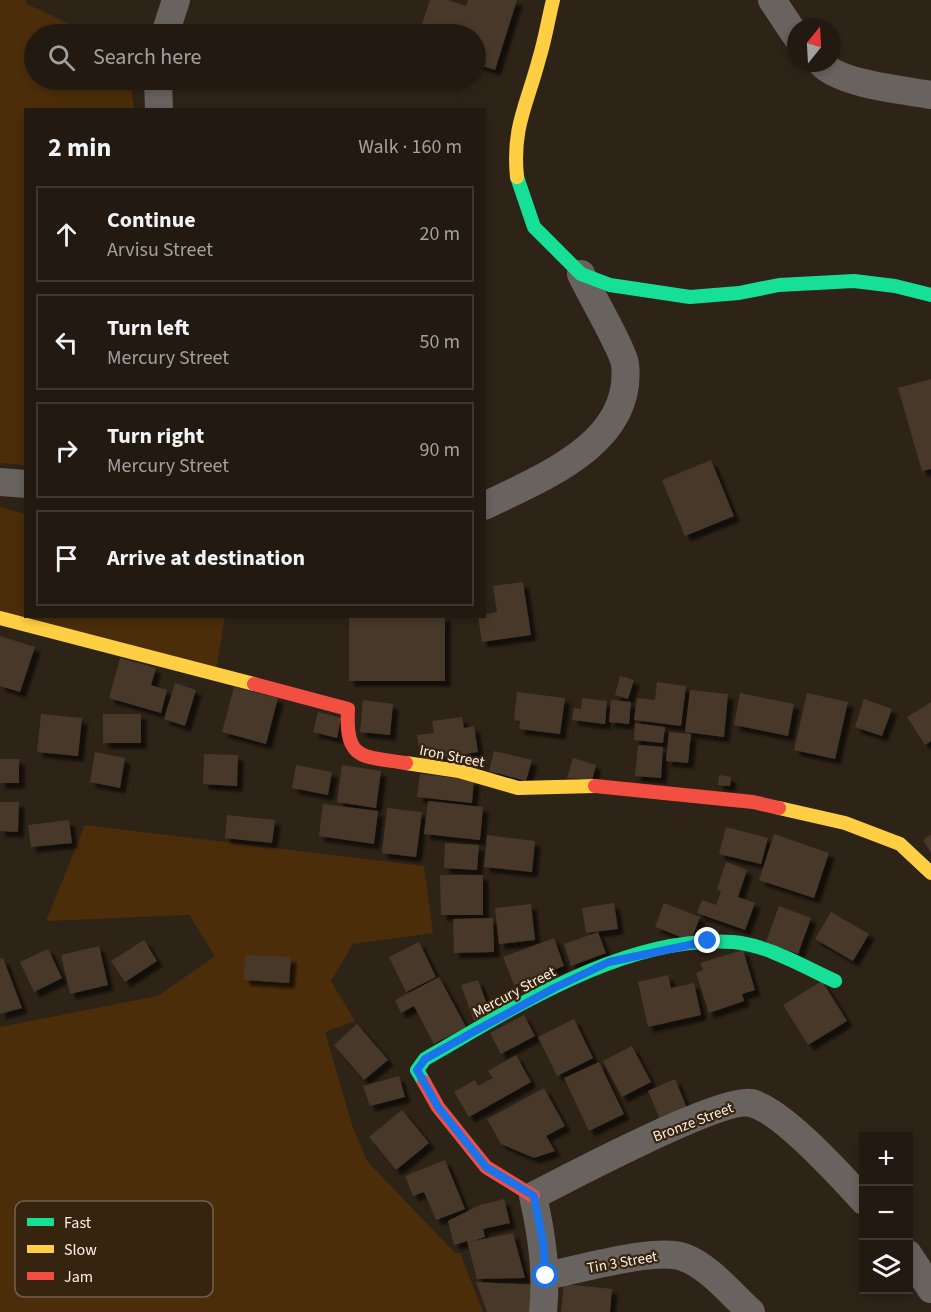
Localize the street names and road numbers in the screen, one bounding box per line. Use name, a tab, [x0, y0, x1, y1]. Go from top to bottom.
street label: Iron Street	[418, 740, 486, 773]
street label: Mercury Street	[469, 962, 560, 1023]
street label: Bronze Street	[650, 1098, 736, 1147]
street label: Tin 3 Street	[585, 1246, 659, 1279]

